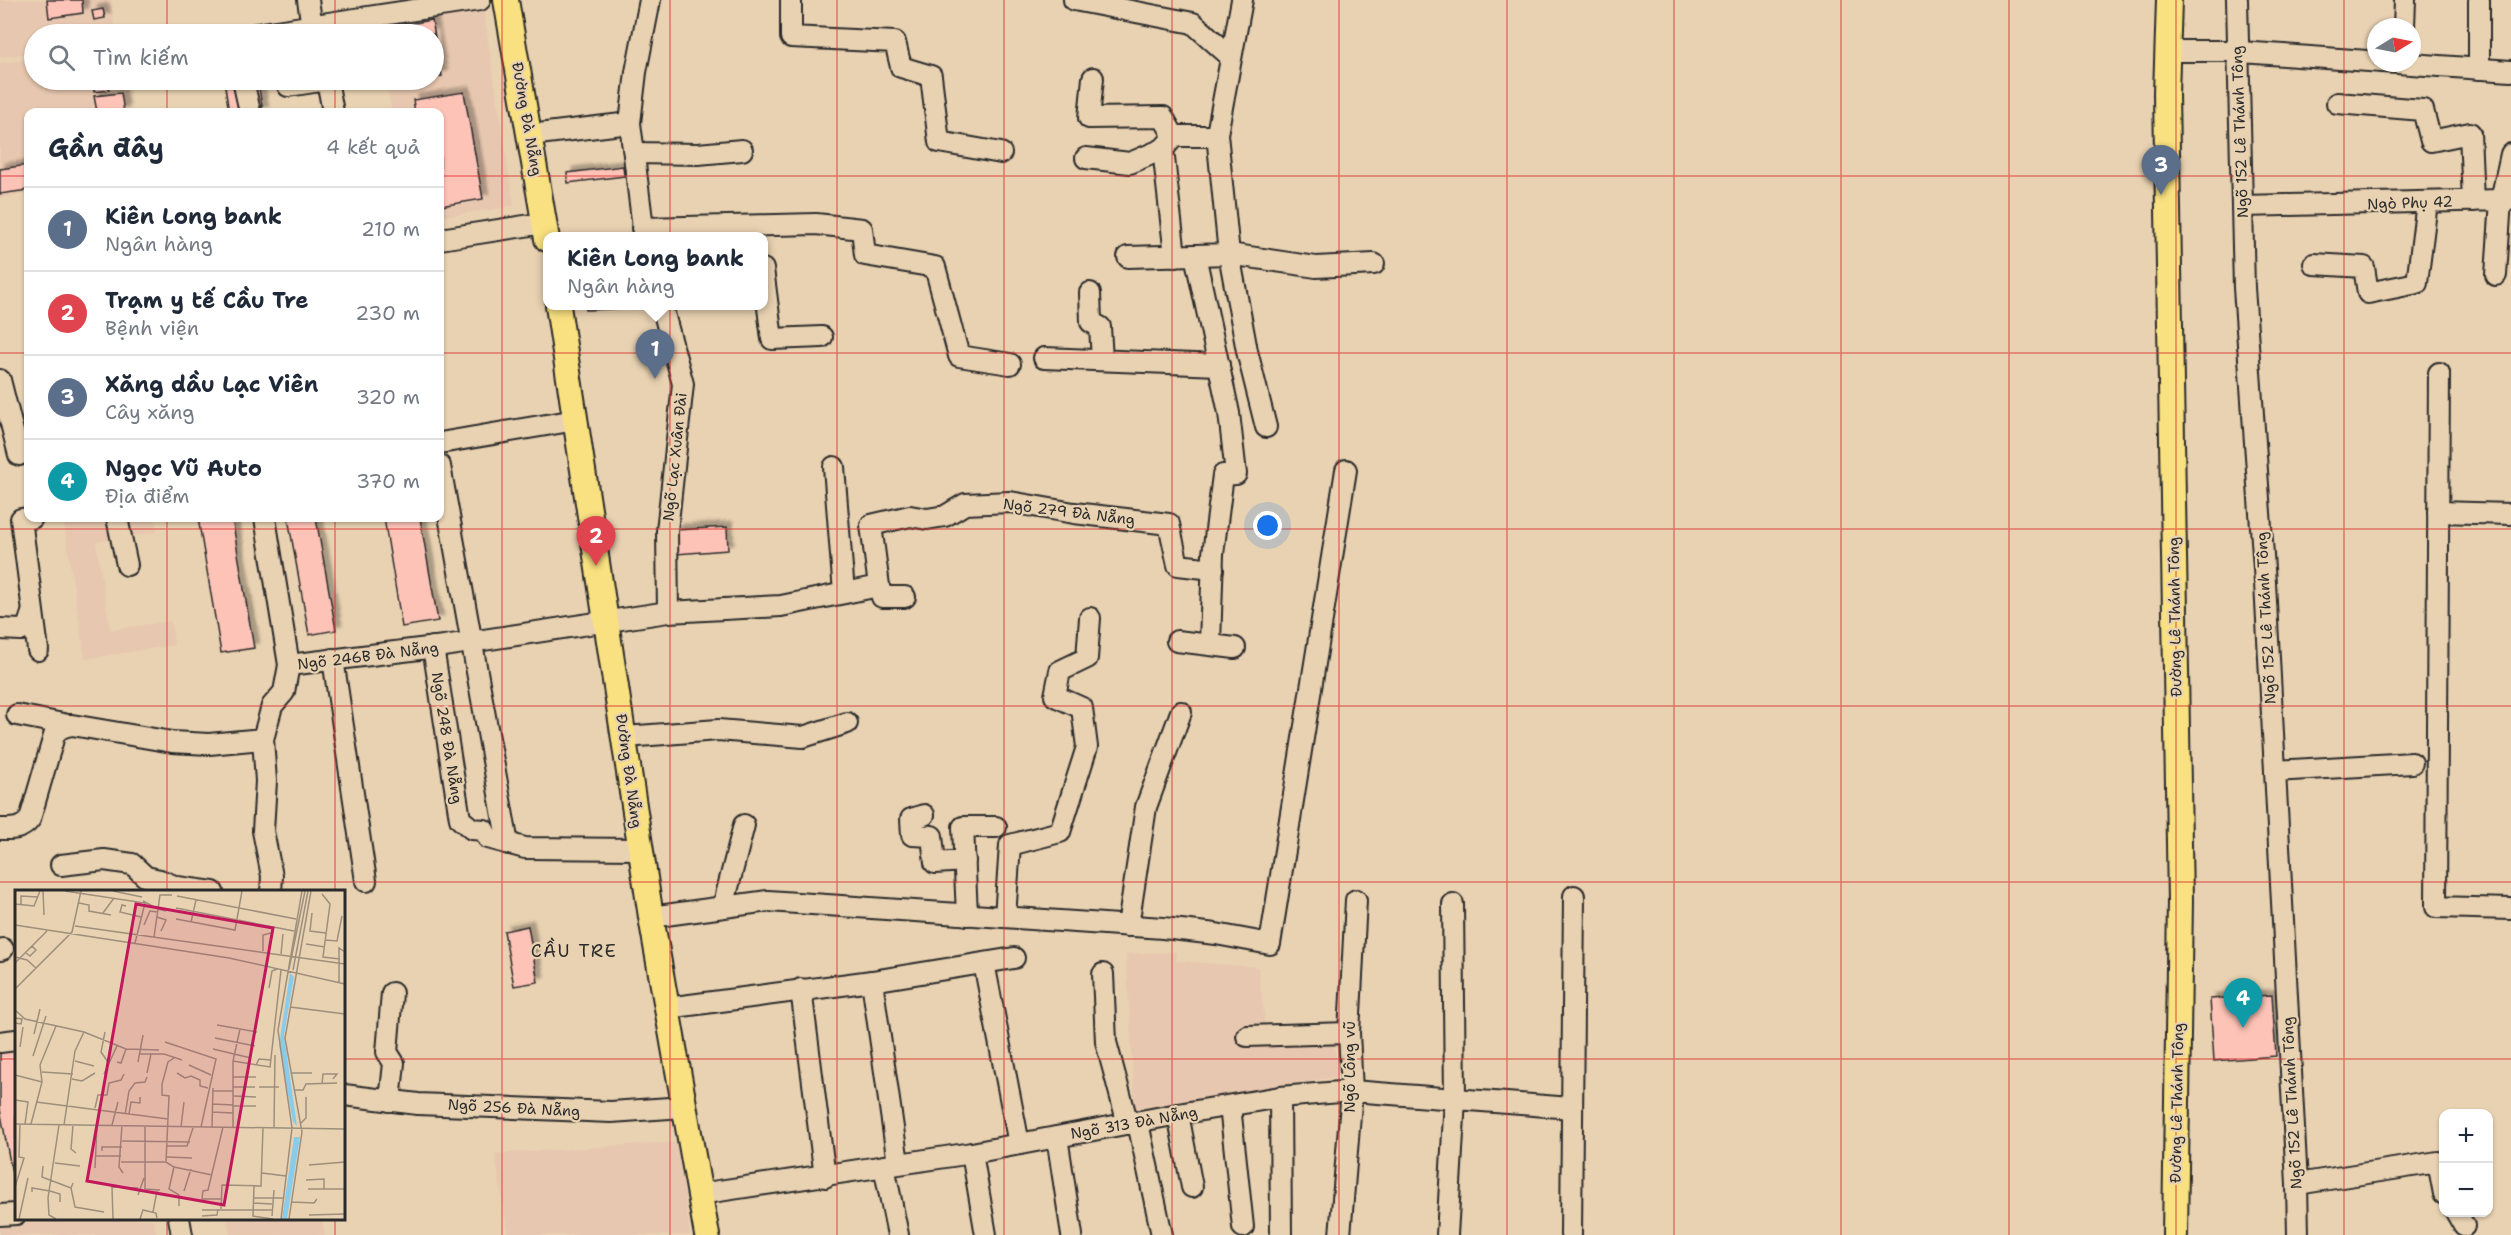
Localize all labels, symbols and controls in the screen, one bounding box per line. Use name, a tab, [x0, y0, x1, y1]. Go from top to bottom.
north arrow	[2367, 18, 2421, 72]
search box	[24, 24, 444, 90]
icon: search	[45, 41, 78, 74]
text: Tìm kiếm	[93, 43, 189, 72]
street label: Ngõ 152 Lê Thánh Tông	[2227, 45, 2253, 219]
street label: Đường Đà Nẵng	[507, 60, 547, 178]
text: Gần đây	[48, 130, 164, 165]
text: 4 kết quả	[326, 134, 420, 160]
pin: 3	[2142, 146, 2180, 195]
street label: Ngò Phụ 42	[2367, 192, 2453, 214]
text: Kiên Long bank	[105, 202, 282, 231]
text: 1	[63, 216, 72, 242]
text: 210 m	[361, 216, 420, 242]
text: Ngân hàng	[105, 231, 213, 257]
popup	[543, 232, 768, 310]
text: Kiên Long bank	[567, 244, 744, 273]
text: Ngân hàng	[567, 273, 675, 299]
text: Trạm y tế Cầu Tre	[105, 286, 308, 315]
text: 2	[61, 300, 75, 326]
text: 230 m	[355, 300, 420, 326]
text: Bệnh viện	[105, 315, 199, 341]
pin: 1	[636, 330, 674, 379]
text: Xăng dầu Lạc Viên	[105, 370, 318, 399]
text: 3	[61, 384, 75, 410]
text: 320 m	[356, 384, 420, 410]
street label: Ngõ Lạc Xuân Đài	[658, 392, 692, 522]
text: Cây xăng	[105, 399, 195, 425]
text: Ngọc Vũ Auto	[105, 454, 262, 483]
text: 4	[61, 468, 75, 494]
text: 370 m	[356, 468, 420, 494]
text: Địa điểm	[105, 483, 190, 509]
street label: Ngõ 279 Đà Nẵng	[1002, 494, 1136, 530]
your location	[1253, 511, 1282, 540]
pin: 2	[576, 516, 616, 566]
street label: Ngõ 152 Lê Thánh Tông	[2251, 531, 2281, 705]
street label: Đường Lê Thánh Tông	[2164, 537, 2186, 697]
street label: Ngõ 246B Đà Nẵng	[296, 637, 440, 675]
street label: Ngõ 248 Đà Nẵng	[427, 671, 467, 805]
street label: Đường Đà Nẵng	[611, 712, 647, 830]
inset map	[15, 890, 345, 1220]
district label: CẦU TRE	[531, 937, 617, 963]
pin: 4	[2224, 978, 2262, 1028]
street label: Ngõ 152 Lê Thánh Tông	[2277, 1016, 2307, 1190]
street label: Ngõ Lông vũ	[1340, 1021, 1360, 1113]
street label: Đường Lê Thánh Tông	[2166, 1023, 2188, 1183]
street label: Ngõ 256 Đà Nẵng	[447, 1095, 581, 1121]
street label: Ngõ 313 Đà Nẵng	[1069, 1102, 1199, 1144]
map controls	[2439, 1109, 2493, 1217]
button: +	[2439, 1109, 2493, 1163]
button: −	[2439, 1163, 2493, 1217]

